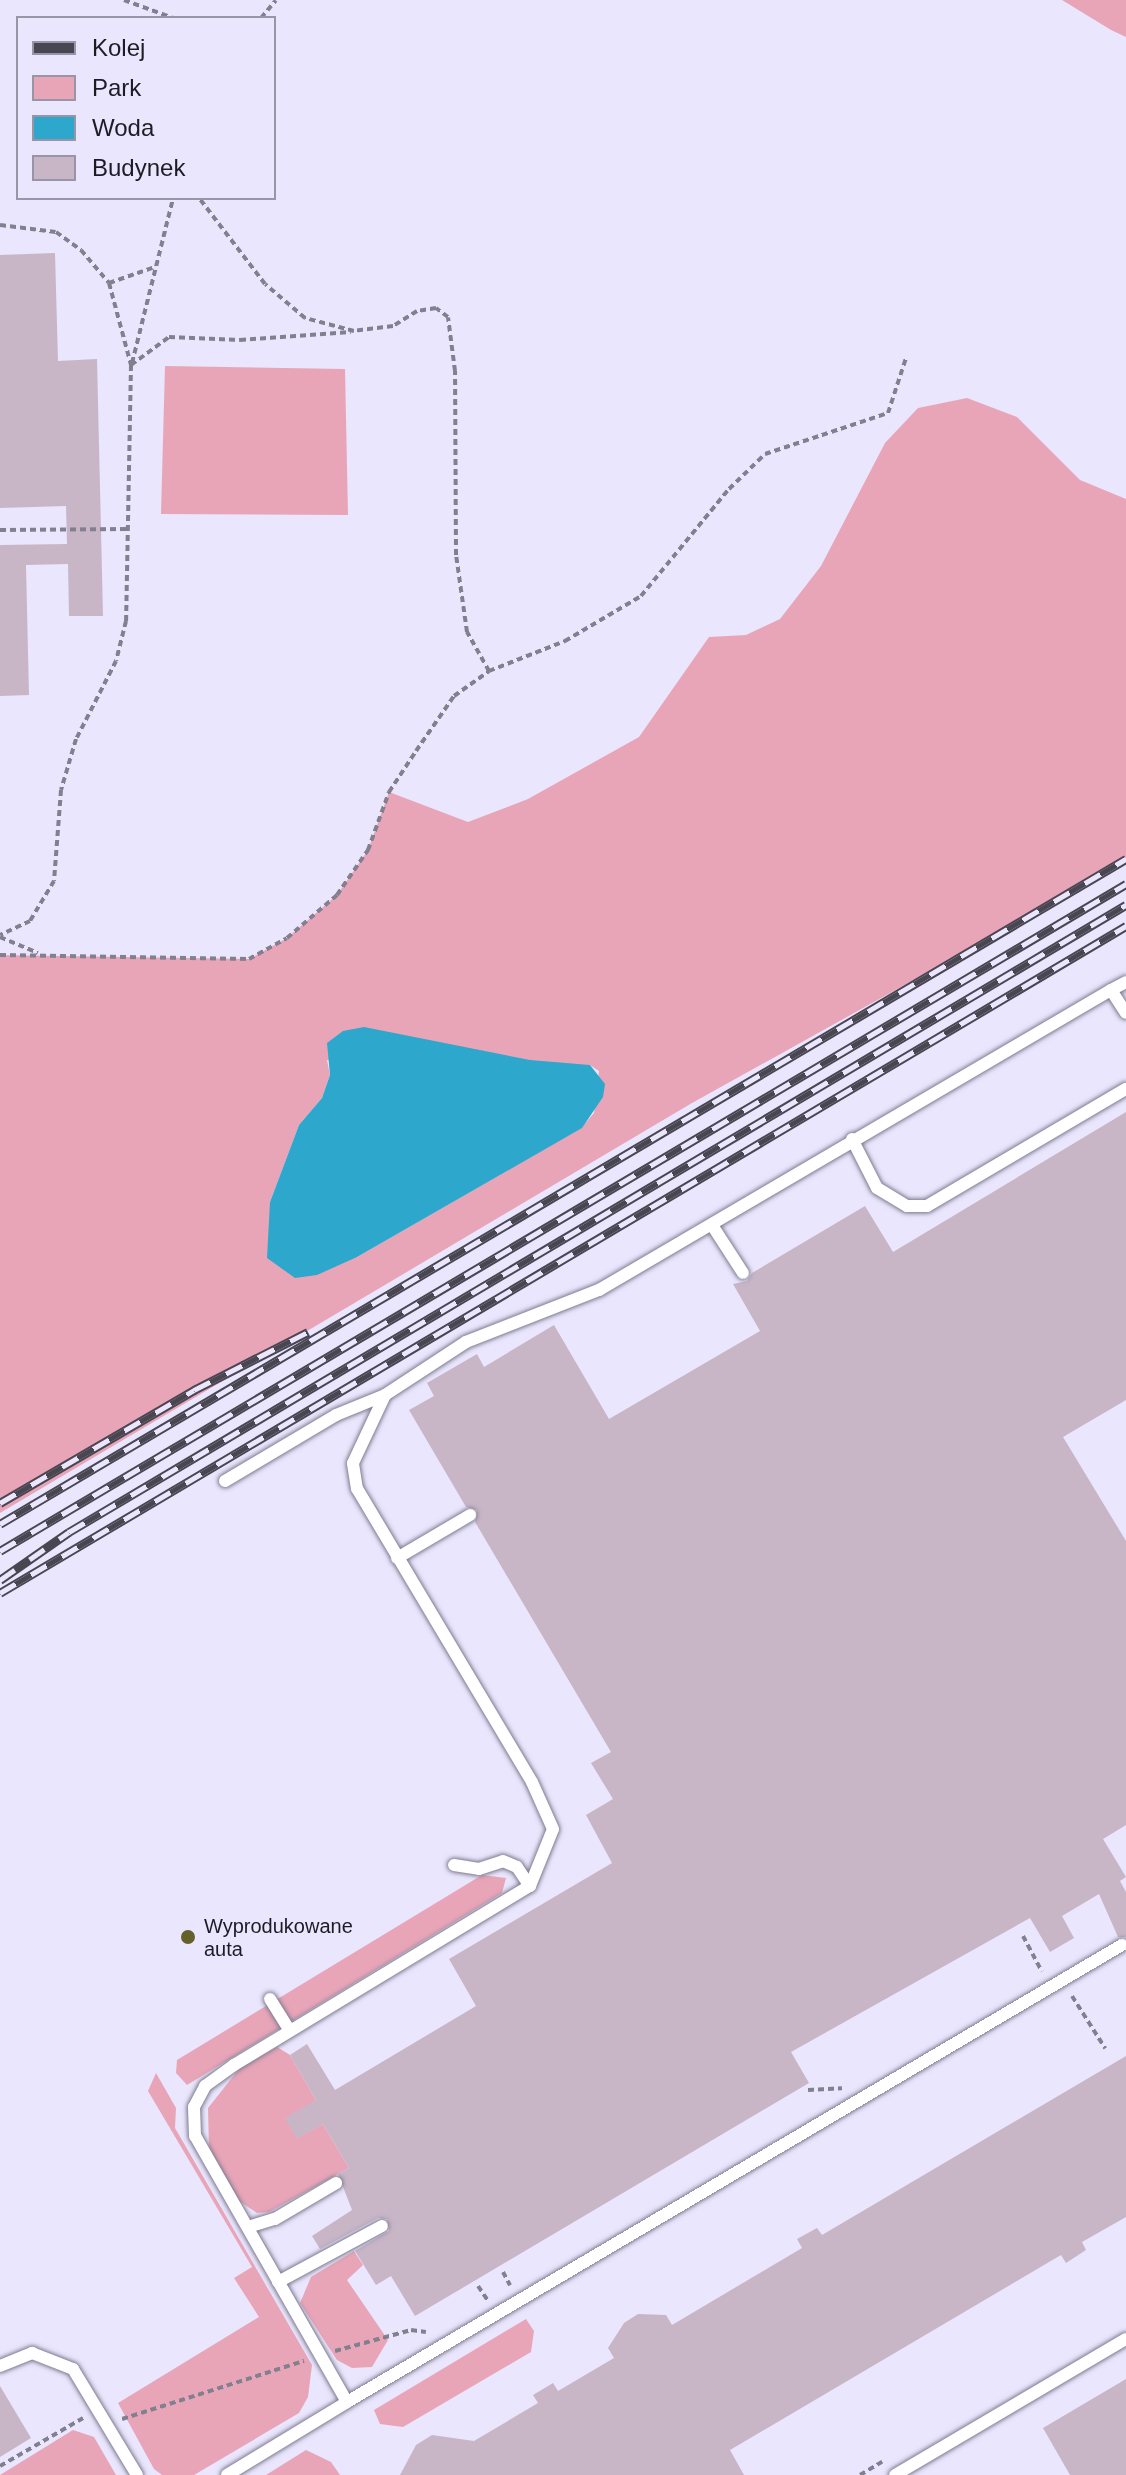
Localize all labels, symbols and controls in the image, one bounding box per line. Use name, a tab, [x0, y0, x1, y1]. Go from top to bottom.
legend	[16, 16, 276, 200]
text: Kolej	[92, 34, 145, 61]
text: Park	[92, 74, 141, 101]
text: Woda	[92, 114, 154, 141]
text: Budynek	[92, 154, 185, 181]
place label: Wyprodukowane auta	[204, 1914, 353, 1961]
marker: Wyprodukowane auta	[179, 1928, 197, 1946]

